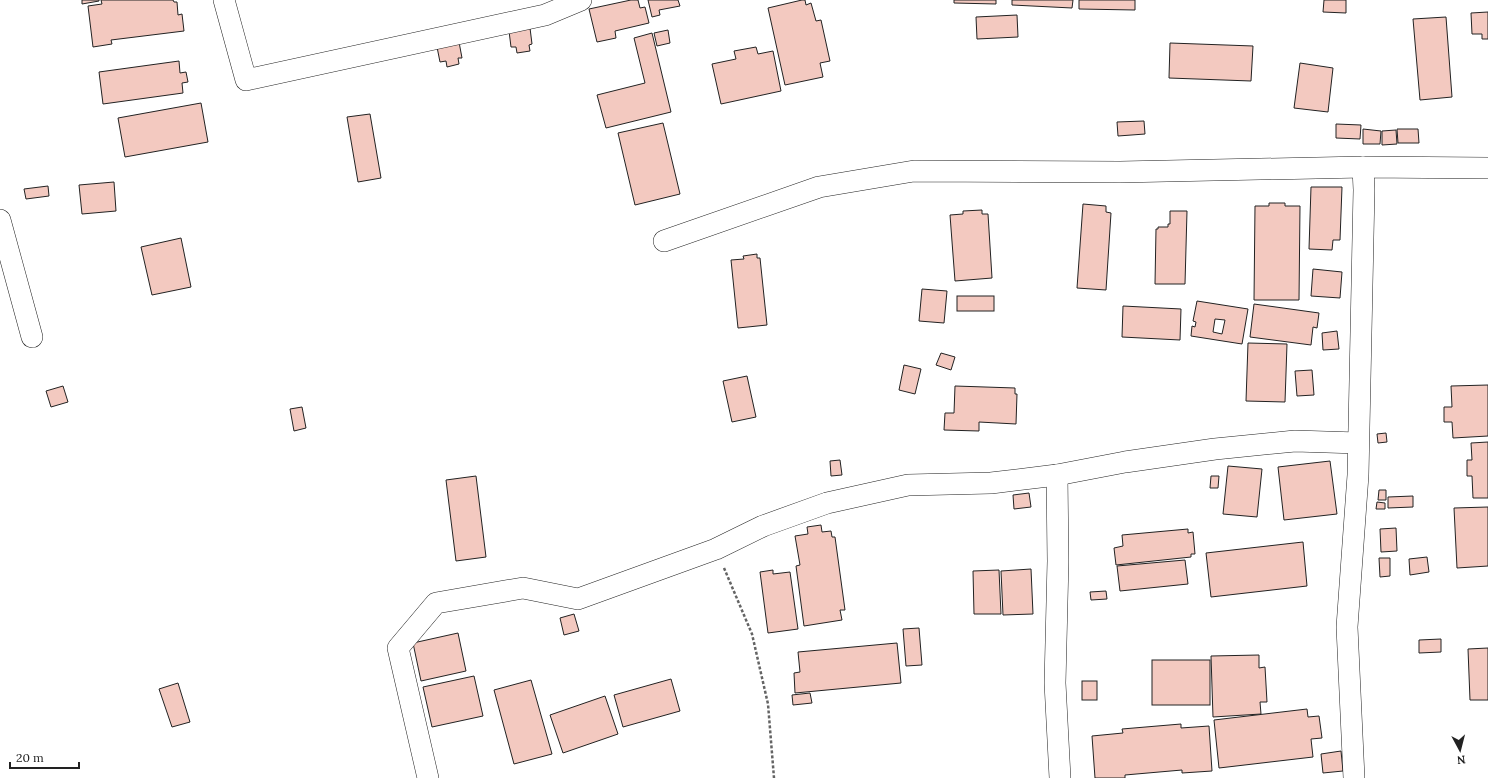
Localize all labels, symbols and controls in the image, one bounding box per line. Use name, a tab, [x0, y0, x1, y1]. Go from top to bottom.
north arrow	[1440, 730, 1480, 770]
scale bar	[10, 744, 79, 770]
text: 20 m	[16, 750, 44, 765]
text: N	[1456, 752, 1466, 767]

